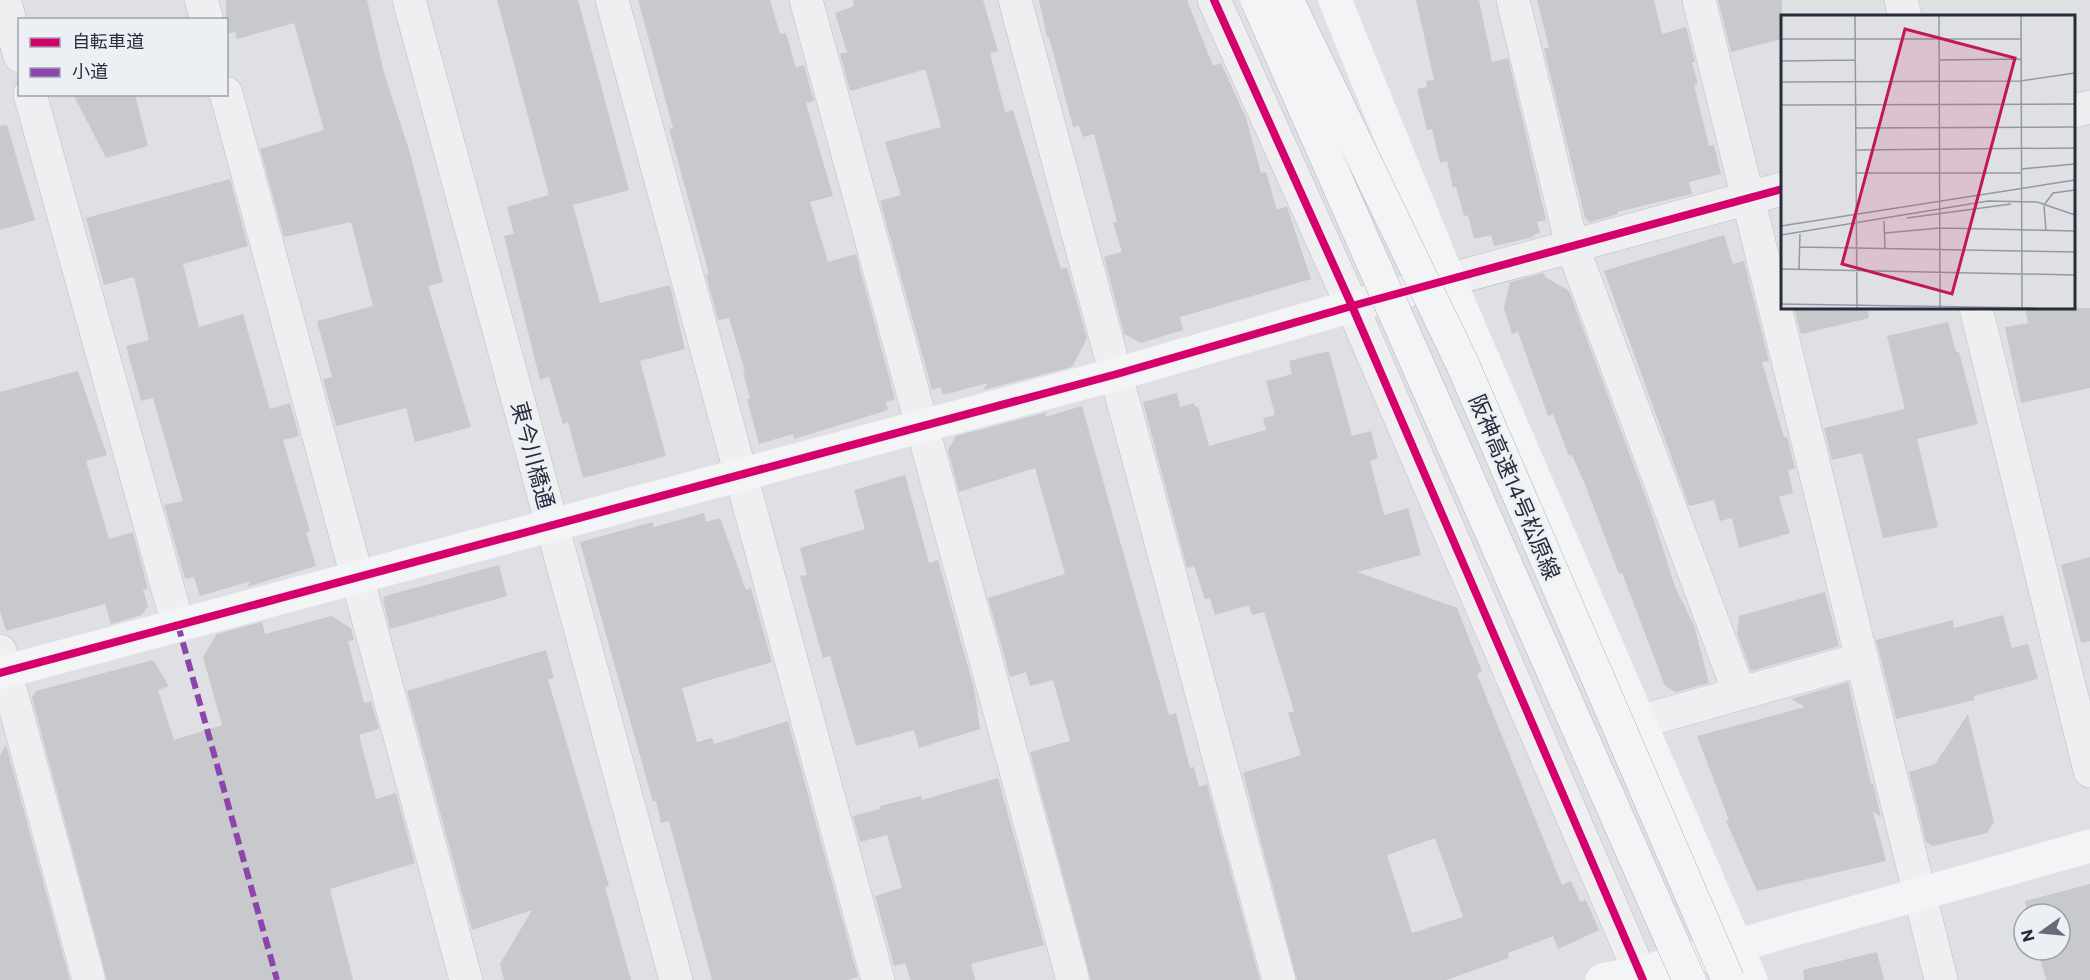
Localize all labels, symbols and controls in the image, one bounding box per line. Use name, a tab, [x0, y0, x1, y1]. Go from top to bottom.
inset map	[1781, 15, 2075, 309]
legend	[18, 18, 228, 96]
text: 自転車道	[72, 30, 144, 52]
text: 小道	[72, 60, 108, 82]
street label: 阪神高速14号松原線	[1464, 390, 1567, 583]
street label: 東今川橋通	[506, 398, 561, 511]
north arrow	[2012, 902, 2072, 962]
text: N	[2016, 928, 2038, 944]

